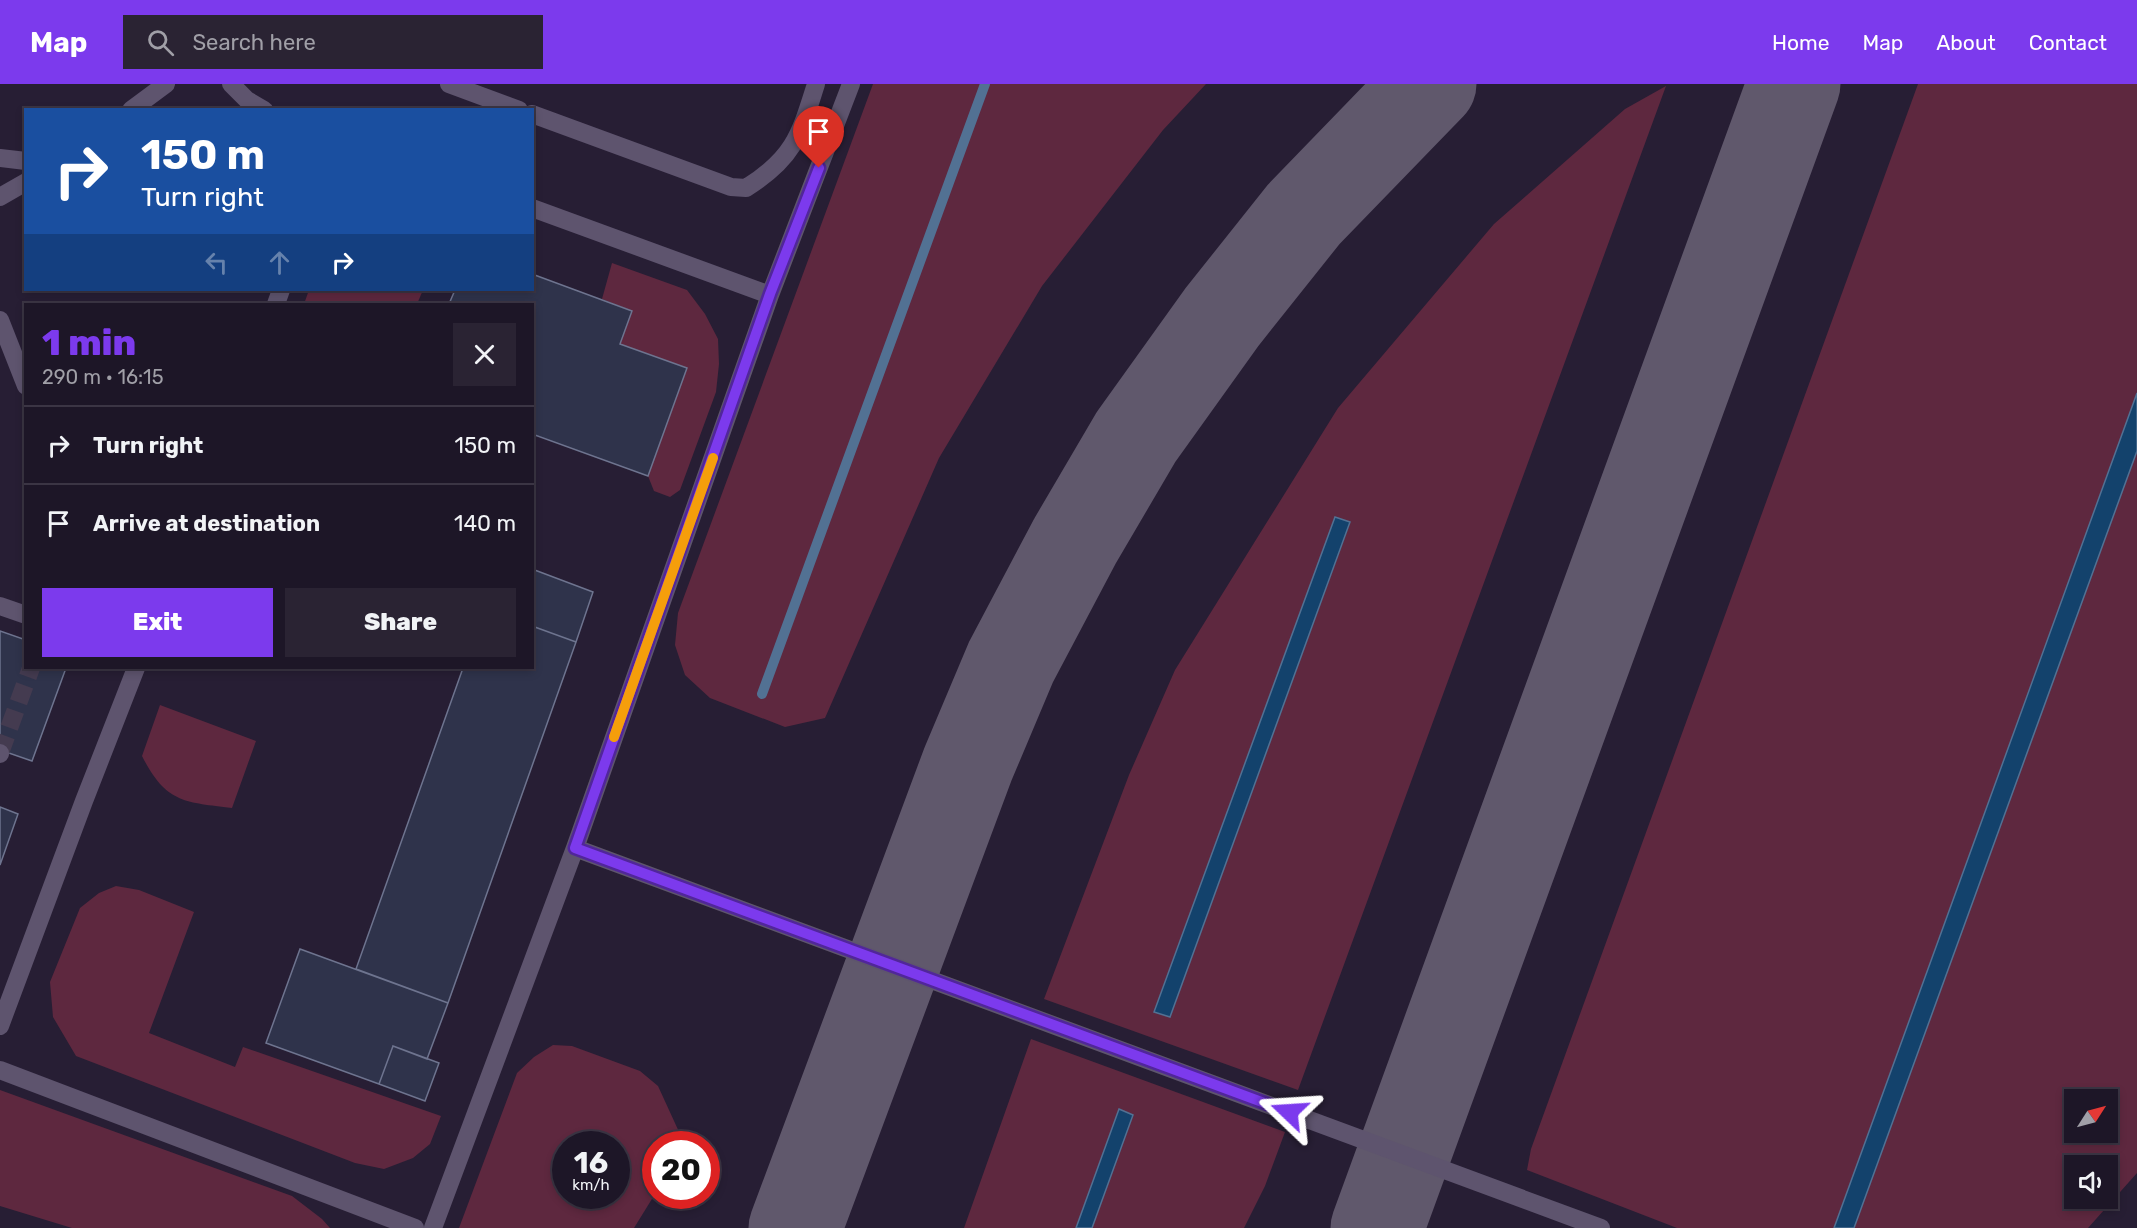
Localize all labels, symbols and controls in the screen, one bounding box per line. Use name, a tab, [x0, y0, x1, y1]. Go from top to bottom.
search box	[123, 15, 543, 69]
text: Map	[30, 26, 87, 59]
icon: search	[144, 26, 177, 59]
text: Search here	[192, 29, 316, 56]
text: Home	[1772, 30, 1829, 55]
text: Map	[1862, 30, 1903, 55]
text: About	[1936, 30, 1996, 55]
text: Contact	[2029, 30, 2107, 55]
pin	[793, 106, 844, 168]
icon: arrive	[802, 115, 835, 148]
text: 150 m	[141, 130, 265, 180]
icon: right	[42, 132, 120, 210]
text: Turn right	[141, 181, 264, 213]
icon: left	[200, 246, 233, 279]
icon: ahead	[263, 246, 296, 279]
icon: right	[326, 246, 359, 279]
text: 1 min	[42, 321, 136, 364]
button: close	[453, 323, 516, 386]
text: 290 m · 16:15	[42, 365, 164, 389]
icon: right	[42, 429, 75, 462]
text: Turn right	[93, 432, 203, 459]
text: 150 m	[455, 432, 516, 459]
icon: arrive	[42, 507, 75, 540]
text: Arrive at destination	[93, 510, 320, 537]
text: 140 m	[454, 510, 516, 537]
button: Exit	[42, 588, 273, 657]
button: Share	[285, 588, 516, 657]
position arrow	[1257, 1080, 1321, 1144]
north arrow	[2064, 1089, 2118, 1143]
map controls	[2064, 1089, 2118, 1209]
speed limit sign: 20	[642, 1131, 720, 1209]
text: 16	[574, 1145, 608, 1181]
button: sound	[2064, 1155, 2118, 1209]
text: km/h	[572, 1176, 610, 1194]

